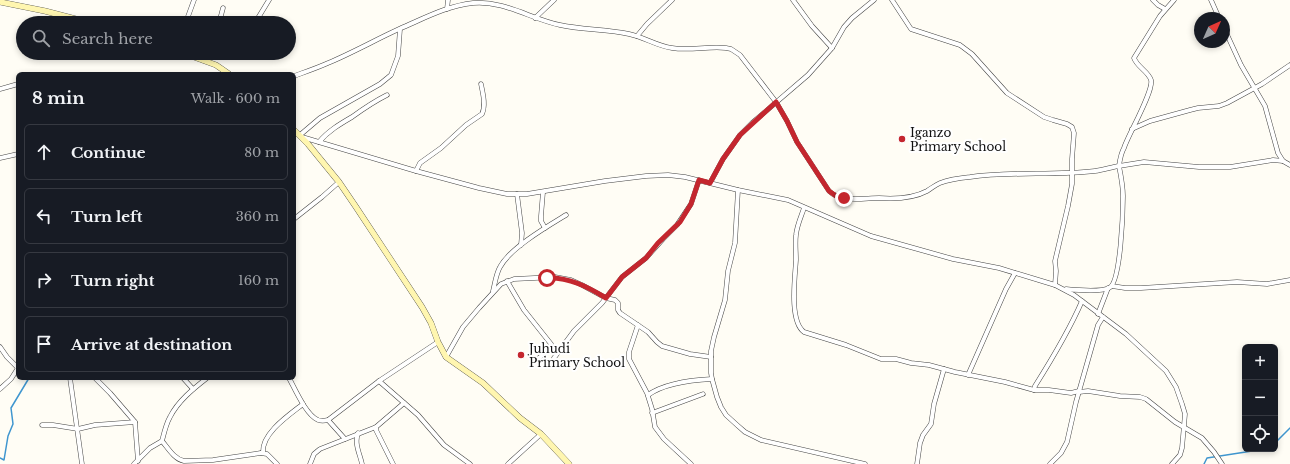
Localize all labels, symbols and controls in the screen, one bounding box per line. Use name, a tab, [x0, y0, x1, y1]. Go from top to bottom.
north arrow	[1194, 12, 1230, 48]
search box	[16, 16, 296, 60]
icon: search	[30, 27, 52, 49]
text: Search here	[62, 29, 153, 48]
text: 8 min	[32, 88, 85, 109]
text: Walk · 600 m	[191, 90, 280, 107]
place label: Iganzo Primary School	[910, 125, 1006, 154]
marker: Iganzo Primary School	[897, 134, 907, 144]
icon: ahead	[33, 141, 55, 163]
text: Continue	[71, 143, 146, 162]
text: 80 m	[244, 144, 279, 161]
route end	[835, 189, 853, 207]
icon: left	[33, 205, 55, 227]
text: Turn left	[71, 207, 142, 226]
text: 360 m	[236, 208, 279, 225]
icon: right	[33, 269, 55, 291]
route start	[538, 269, 556, 287]
text: Turn right	[71, 271, 154, 290]
text: 160 m	[238, 272, 279, 289]
icon: arrive	[33, 333, 55, 355]
text: Arrive at destination	[71, 335, 232, 354]
place label: Juhudi Primary School	[527, 341, 625, 370]
map controls	[1242, 344, 1278, 452]
button: +	[1242, 344, 1278, 380]
marker: Juhudi Primary School	[516, 350, 526, 360]
button: −	[1242, 380, 1278, 416]
button: locate	[1242, 416, 1278, 452]

